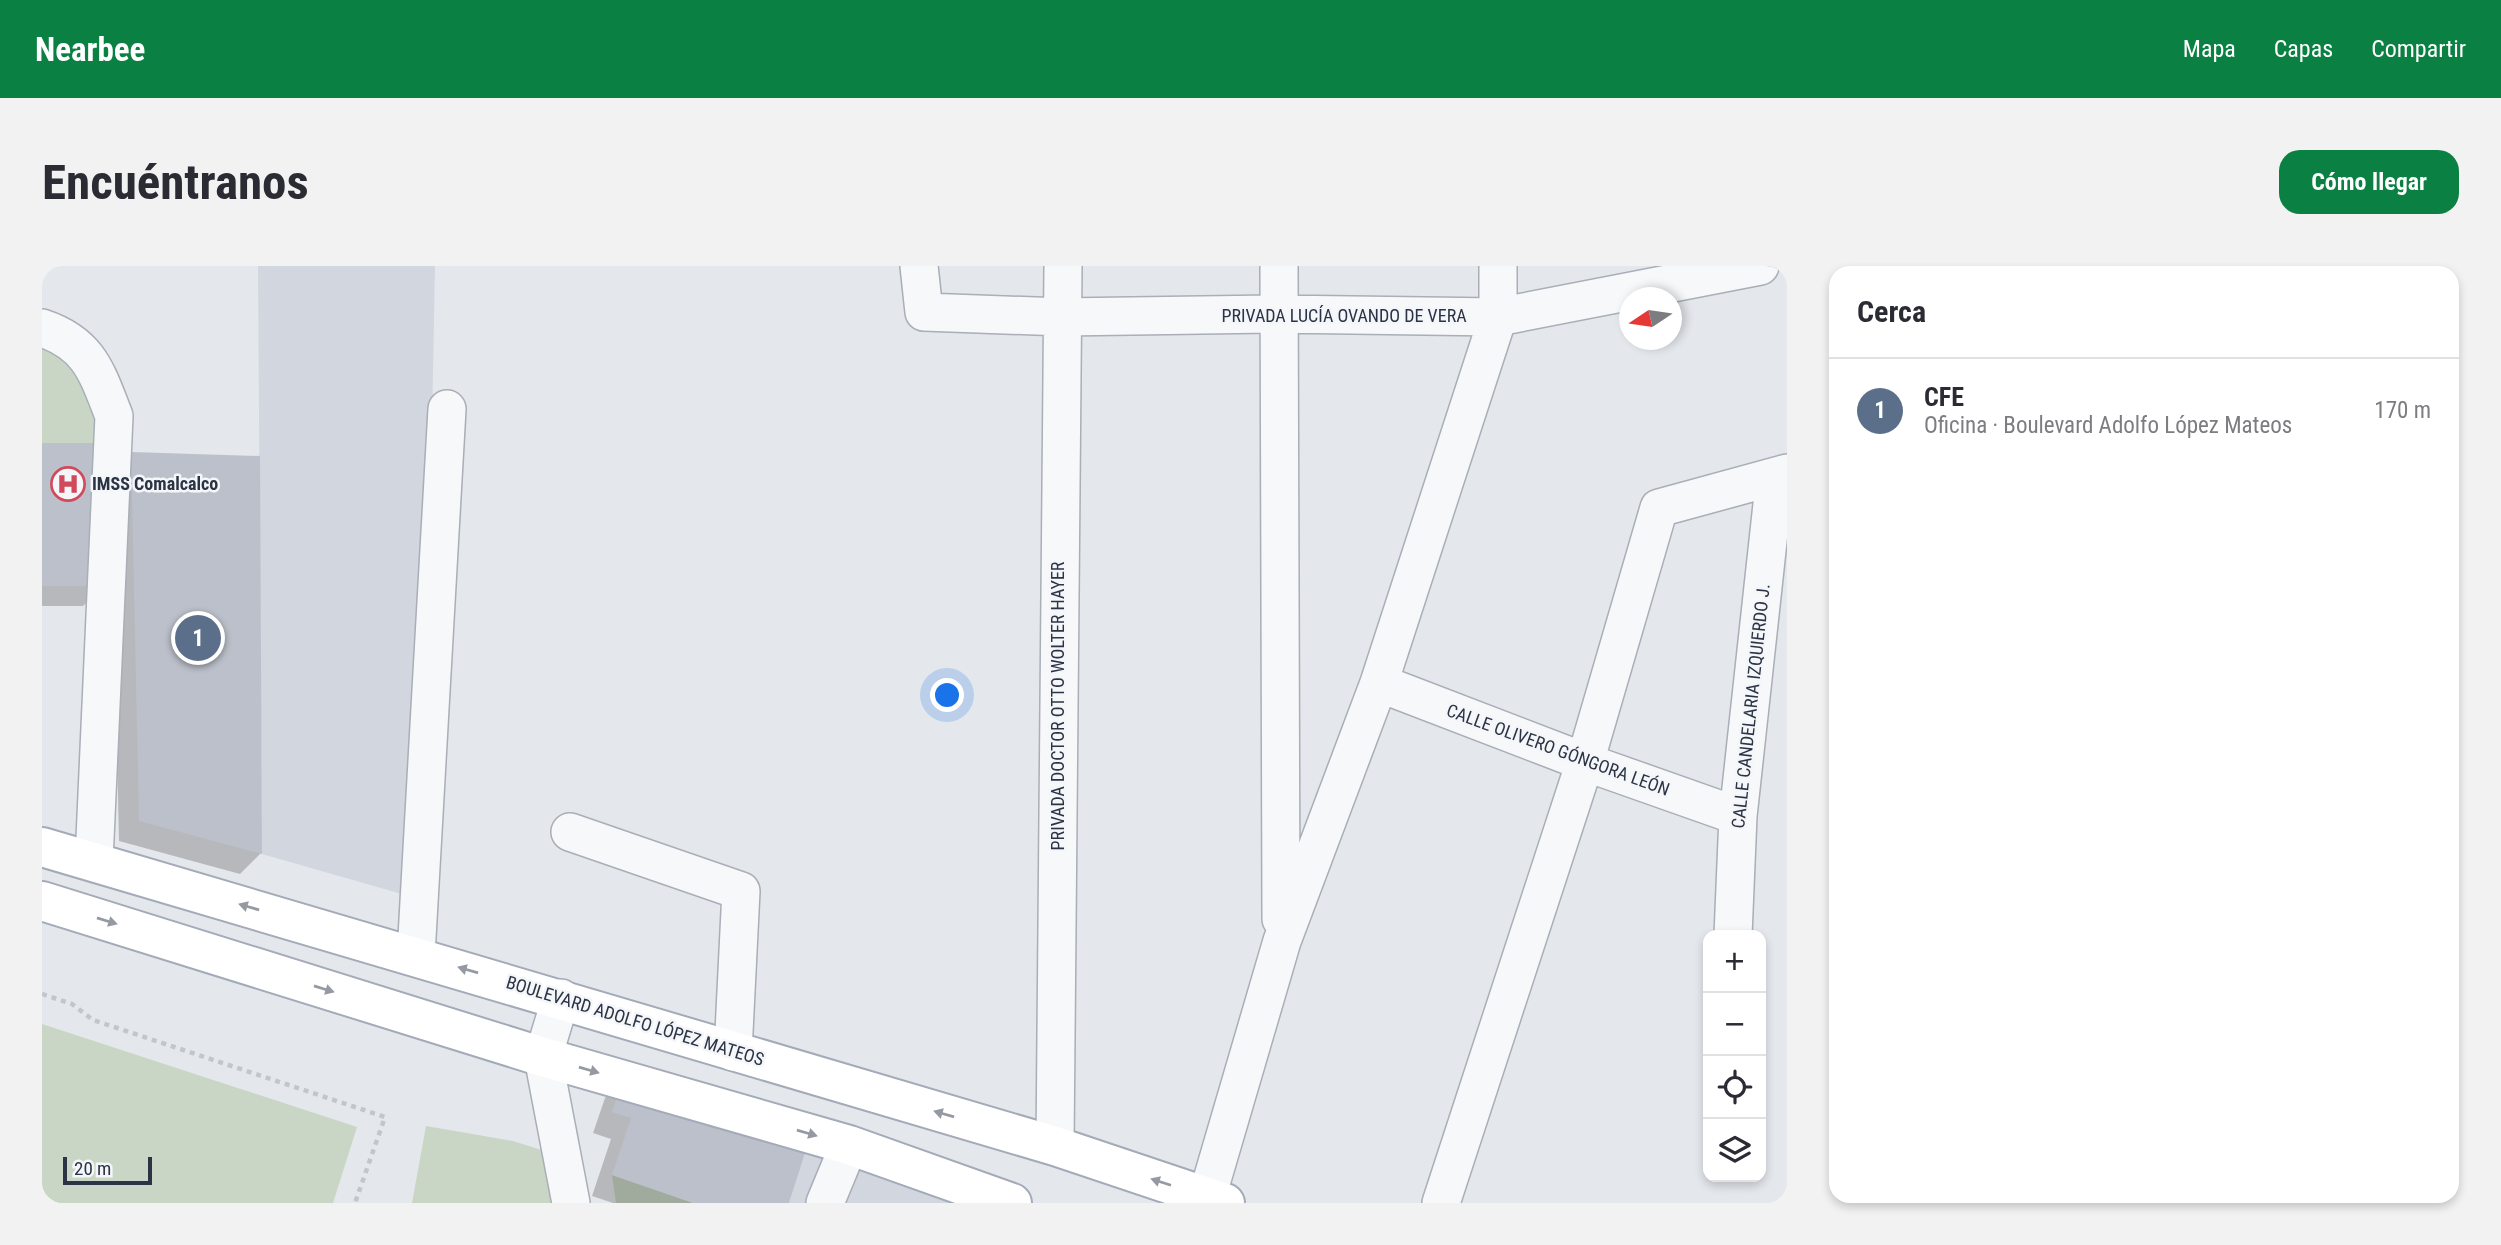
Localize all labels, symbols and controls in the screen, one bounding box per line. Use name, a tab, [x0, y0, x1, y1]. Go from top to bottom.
text: Nearbee	[35, 30, 145, 69]
text: Mapa	[2183, 35, 2236, 63]
text: Capas	[2274, 35, 2333, 63]
text: Compartir	[2371, 35, 2466, 63]
button: Cómo llegar	[2279, 150, 2459, 214]
text: Encuéntranos	[42, 154, 309, 211]
north arrow	[1619, 287, 1682, 350]
text: Cerca	[1857, 294, 1926, 329]
street label: PRIVADA LUCÍA OVANDO DE VERA	[1221, 305, 1467, 326]
text: CFE	[1924, 382, 1964, 412]
text: 1	[1874, 397, 1886, 424]
text: 170 m	[2374, 397, 2431, 424]
text: Oficina · Boulevard Adolfo López Mateos	[1924, 412, 2292, 439]
hospital icon: IMSS Comalcalco	[49, 465, 87, 503]
place label: IMSS Comalcalco	[92, 473, 218, 494]
street label: PRIVADA DOCTOR OTTO WOLTER HAYER	[1047, 561, 1068, 850]
street label: CALLE CANDELARIA IZQUIERDO J.	[1727, 583, 1774, 829]
pin: 1	[175, 612, 221, 664]
your location	[930, 678, 964, 712]
street label: CALLE OLIVERO GÓNGORA LEÓN	[1444, 699, 1673, 800]
one-way arrow	[238, 901, 259, 911]
one-way arrow	[97, 917, 118, 927]
map controls	[1703, 930, 1766, 1182]
button: +	[1703, 930, 1766, 993]
one-way arrow	[457, 965, 478, 975]
street label: BOULEVARD ADOLFO LÓPEZ MATEOS	[504, 971, 767, 1070]
one-way arrow	[314, 984, 335, 995]
button: −	[1703, 993, 1766, 1056]
button: locate	[1703, 1056, 1766, 1119]
one-way arrow	[578, 1066, 599, 1076]
one-way arrow	[933, 1108, 954, 1118]
button: layers	[1703, 1119, 1766, 1182]
one-way arrow	[797, 1128, 818, 1138]
scale bar	[63, 1154, 152, 1186]
text: 20 m	[74, 1157, 111, 1180]
one-way arrow	[1150, 1176, 1171, 1186]

